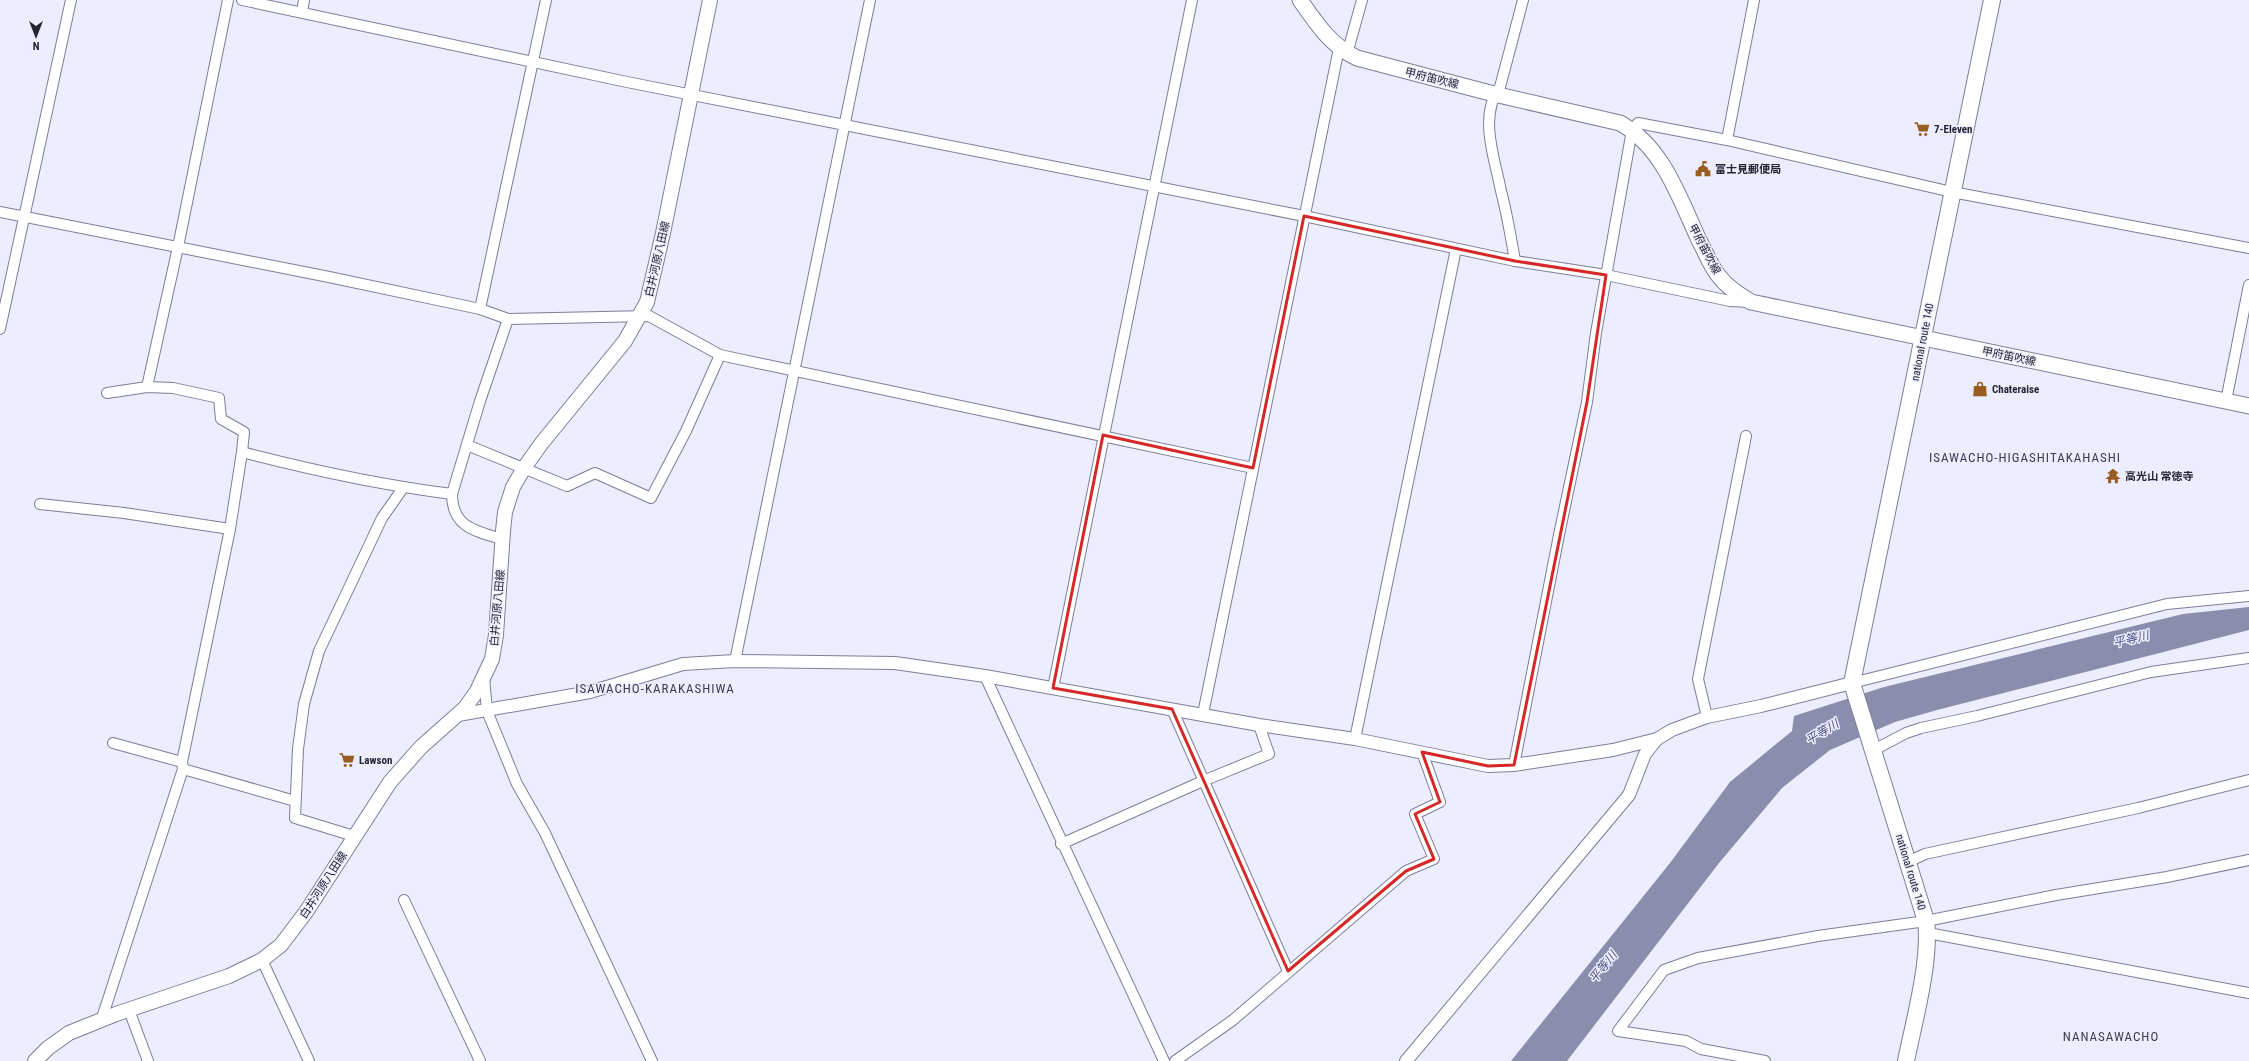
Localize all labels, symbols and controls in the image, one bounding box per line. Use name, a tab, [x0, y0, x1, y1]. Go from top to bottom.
north arrow	[16, 16, 56, 56]
text: N	[32, 39, 39, 52]
street label: 甲府笛吹線	[1404, 66, 1460, 91]
supermarket icon: 7-Eleven	[1913, 120, 1931, 138]
place label: 7-Eleven	[1934, 123, 1972, 136]
public building icon: 富士見郵便局	[1694, 160, 1712, 178]
place label: 富士見郵便局	[1715, 163, 1781, 176]
street label: 白井河原八田線	[642, 220, 672, 298]
street label: 甲府笛吹線	[1686, 222, 1723, 277]
street label: national route 140	[1909, 302, 1936, 382]
street label: 甲府笛吹線	[1981, 344, 2037, 369]
shop icon: Chateraise	[1971, 380, 1989, 398]
place label: Chateraise	[1992, 383, 2039, 396]
district label: ISAWACHO-HIGASHITAKAHASHI	[1929, 450, 2121, 465]
temple icon: 高光山 常徳寺	[2104, 467, 2122, 485]
place label: 高光山 常徳寺	[2125, 470, 2194, 483]
street label: 白井河原八田線	[488, 569, 507, 647]
water label: 平等川	[2112, 628, 2152, 650]
district label: ISAWACHO-KARAKASHIWA	[575, 681, 735, 696]
water label: 平等川	[1803, 716, 1843, 747]
supermarket icon: Lawson	[338, 751, 356, 769]
place label: Lawson	[359, 754, 392, 767]
street label: national route 140	[1893, 833, 1928, 912]
street label: 白井河原八田線	[297, 849, 350, 921]
water label: 平等川	[1586, 947, 1621, 985]
district label: NANASAWACHO	[2063, 1029, 2159, 1044]

